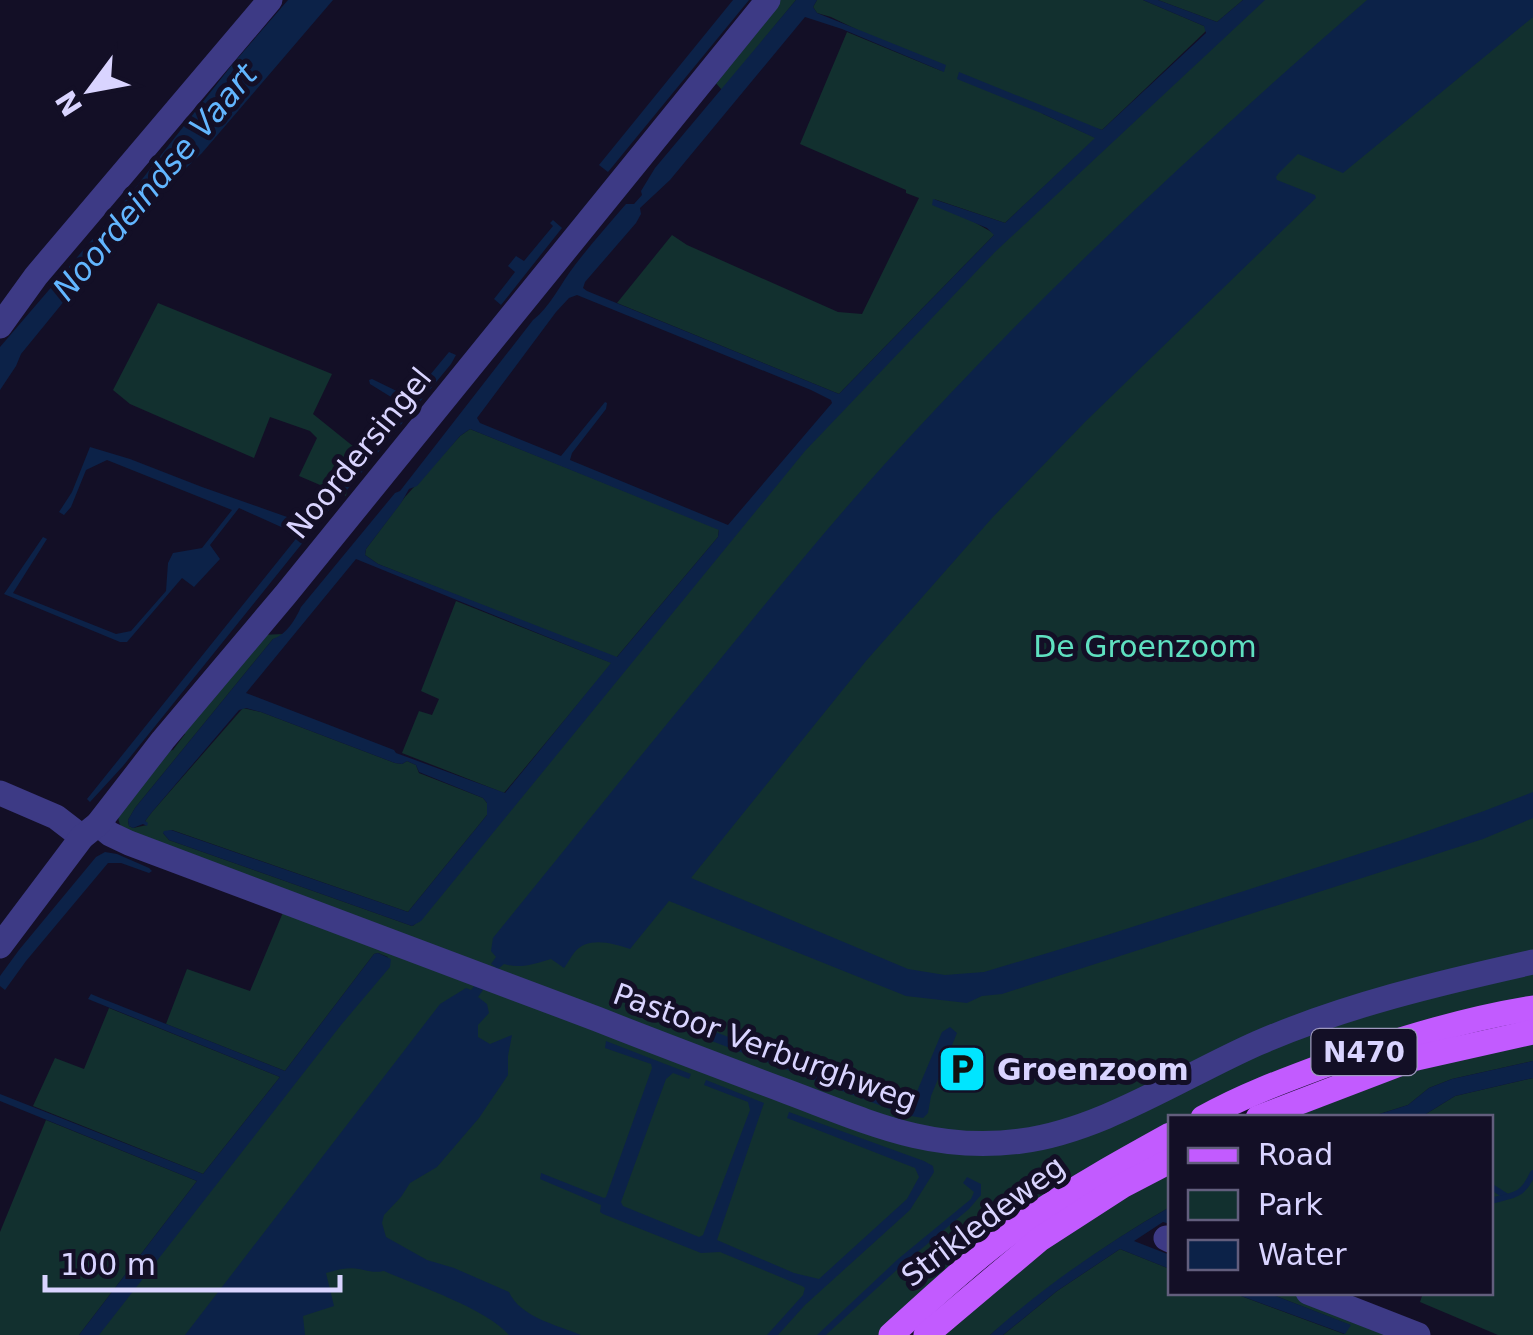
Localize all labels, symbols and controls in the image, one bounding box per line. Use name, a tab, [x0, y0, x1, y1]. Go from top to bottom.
north arrow	[40, 40, 140, 140]
water label: Noordeindse Vaart	[45, 56, 265, 308]
street label: Noordersingel	[279, 361, 439, 545]
park label: De Groenzoom	[1033, 629, 1257, 664]
street label: Pastoor Verburghweg	[609, 976, 921, 1118]
road number: N470	[1312, 1029, 1416, 1075]
parking icon: Groenzoom	[936, 1043, 988, 1095]
place label: Groenzoom	[997, 1052, 1189, 1087]
legend	[1168, 1115, 1493, 1295]
text: Road	[1258, 1137, 1333, 1172]
street label: Strikledeweg	[895, 1148, 1071, 1294]
text: Park	[1258, 1187, 1323, 1222]
scale bar	[45, 1230, 340, 1292]
text: Water	[1258, 1237, 1347, 1272]
text: 100 m	[60, 1247, 156, 1282]

